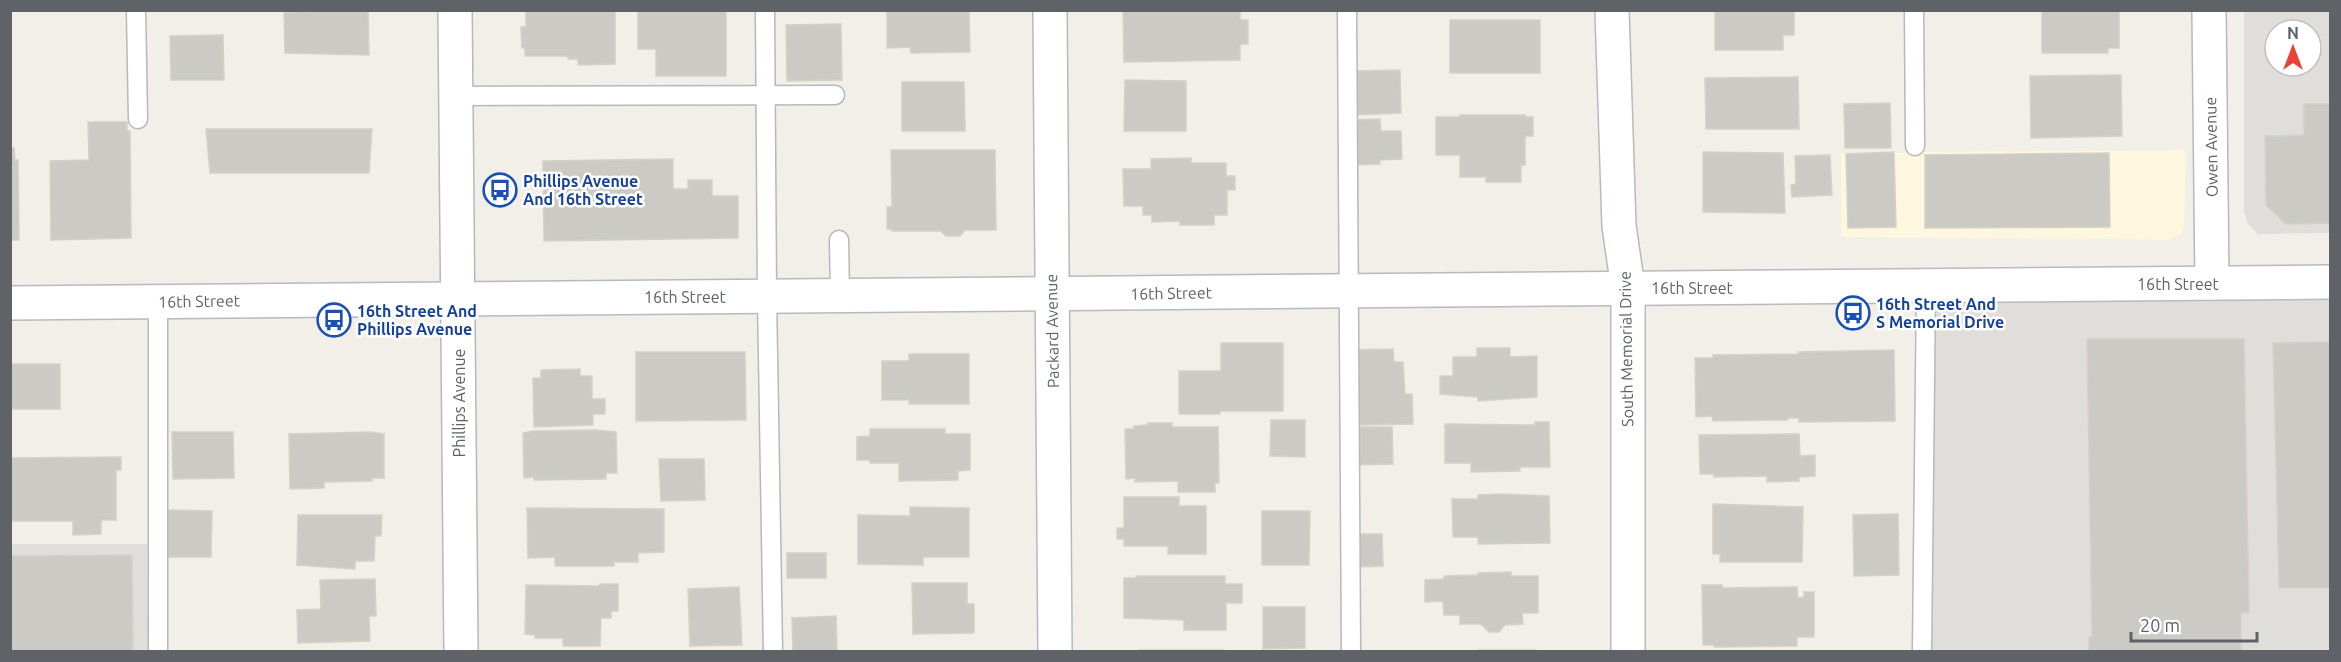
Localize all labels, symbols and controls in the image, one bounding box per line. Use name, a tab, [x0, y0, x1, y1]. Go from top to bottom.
north arrow	[2263, 18, 2323, 78]
text: N	[2287, 24, 2299, 42]
street label: Owen Avenue	[2201, 97, 2221, 197]
bus stop icon: Phillips Avenue And 16th Street	[482, 172, 518, 208]
place label: Phillips Avenue And 16th Street	[523, 172, 643, 208]
street label: South Memorial Drive	[1616, 271, 1636, 427]
street label: Packard Avenue	[1042, 274, 1062, 388]
street label: 16th Street	[2137, 275, 2220, 293]
street label: 16th Street	[1651, 279, 1734, 297]
street label: 16th Street	[1130, 283, 1213, 303]
street label: 16th Street	[644, 288, 727, 306]
street label: 16th Street	[158, 291, 241, 311]
bus stop icon: 16th Street And S Memorial Drive	[1835, 295, 1871, 331]
place label: 16th Street And S Memorial Drive	[1876, 295, 2004, 331]
bus stop icon: 16th Street And Phillips Avenue	[316, 302, 352, 338]
place label: 16th Street And Phillips Avenue	[357, 302, 477, 338]
street label: Phillips Avenue	[450, 349, 468, 457]
scale bar	[2131, 605, 2257, 643]
text: 20 m	[2140, 615, 2180, 635]

